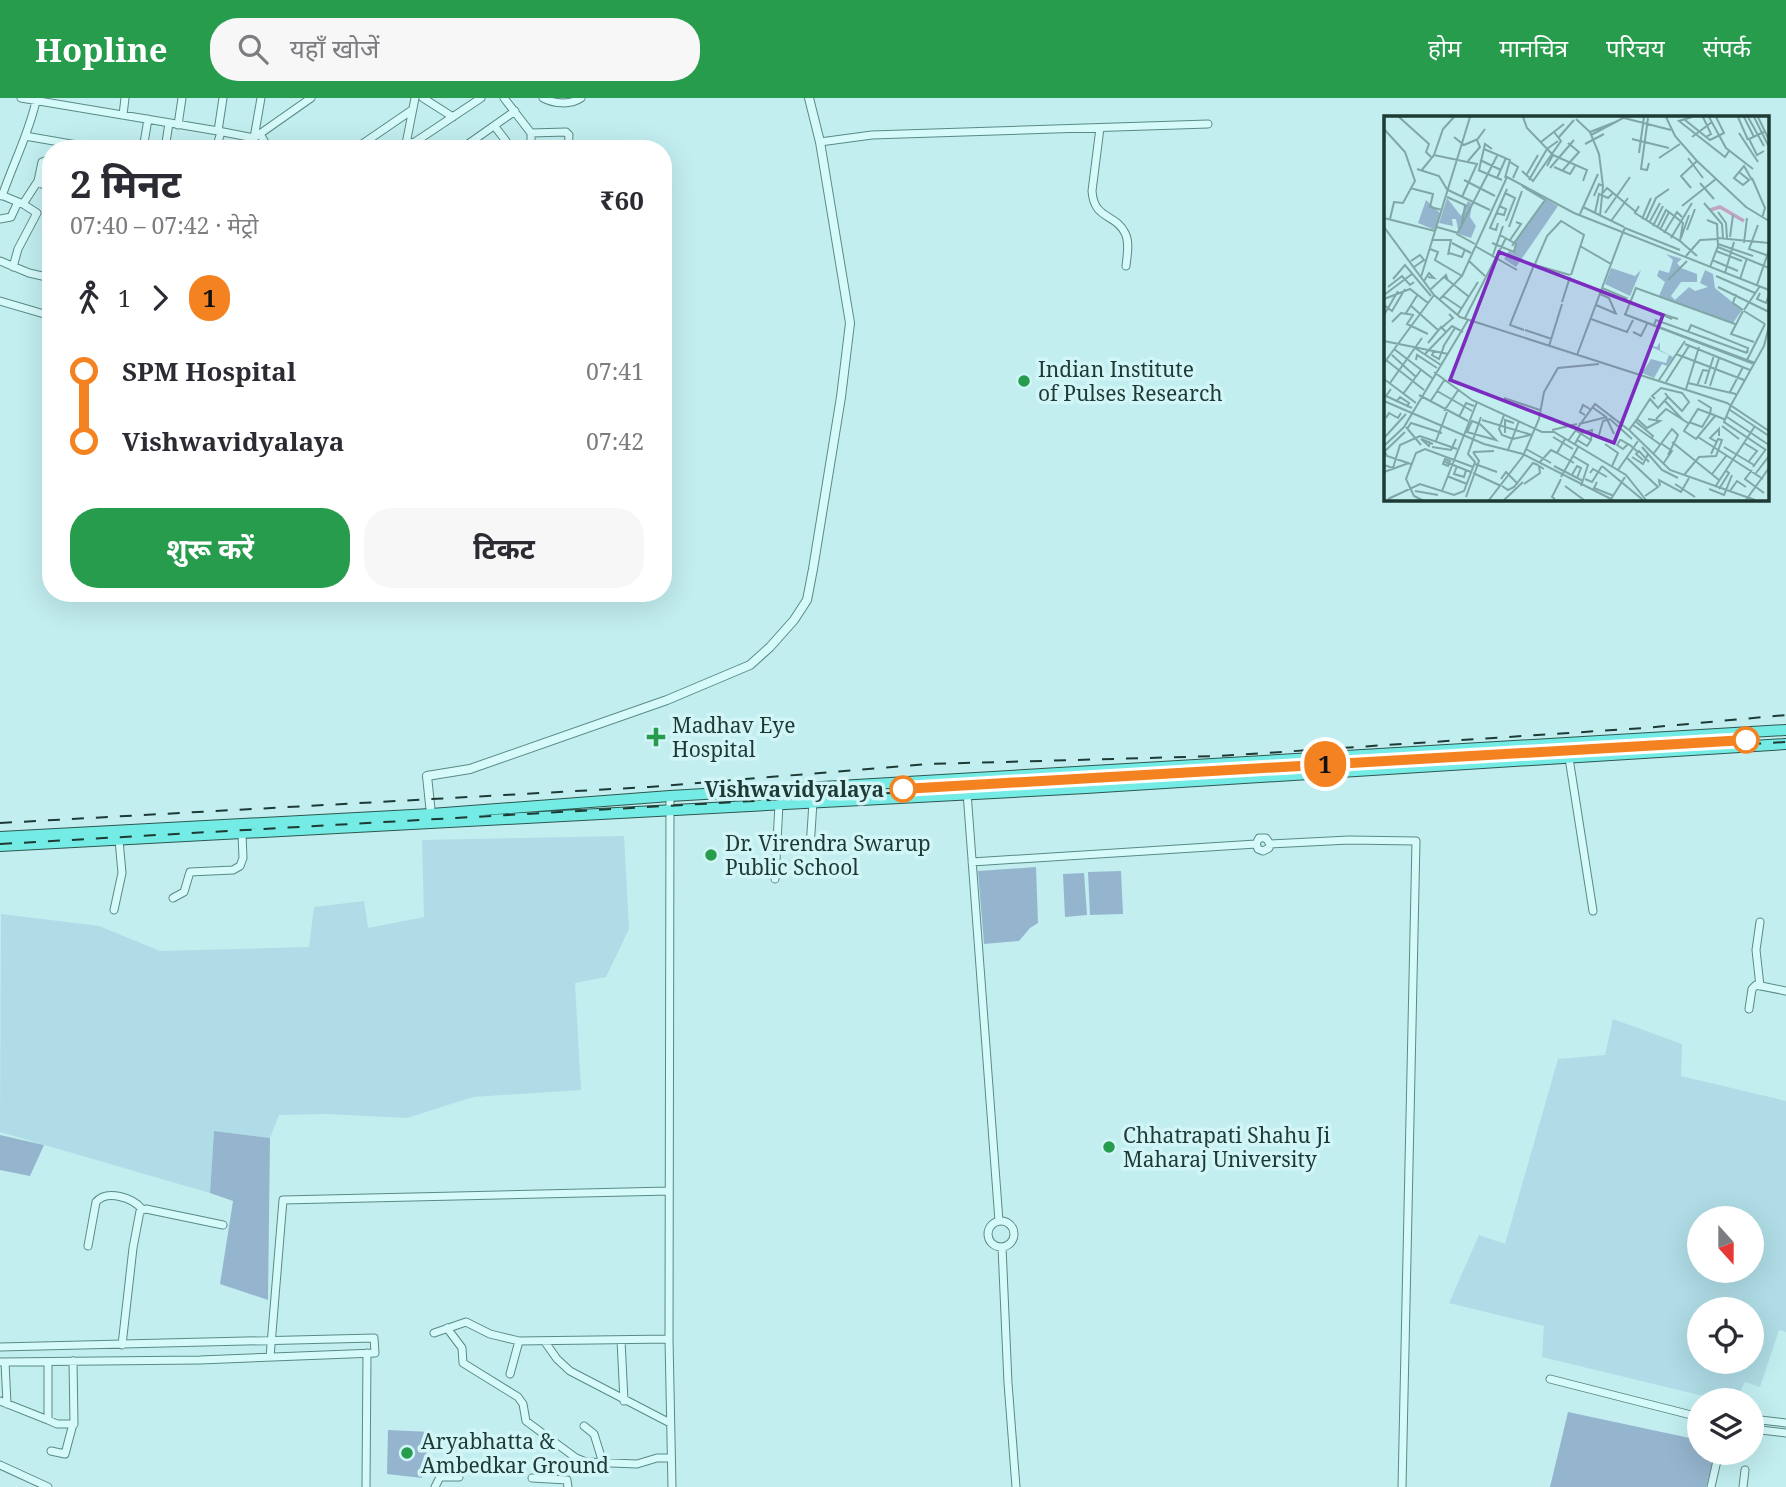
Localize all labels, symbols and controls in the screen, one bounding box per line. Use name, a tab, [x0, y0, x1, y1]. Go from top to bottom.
search box	[210, 18, 700, 81]
text: Hopline	[35, 27, 168, 72]
icon: search	[234, 30, 272, 68]
text: यहाँ खोजें	[290, 30, 379, 66]
text: होम	[1428, 31, 1461, 64]
text: मानचित्र	[1499, 31, 1568, 64]
text: परिचय	[1606, 31, 1665, 64]
text: संपर्क	[1703, 31, 1751, 64]
inset map	[1384, 116, 1768, 500]
text: 2 मिनट	[70, 157, 181, 209]
text: ₹60	[600, 182, 644, 218]
text: 07:40 – 07:42 · मेट्रो	[70, 209, 259, 241]
icon: walk	[70, 279, 108, 317]
icon: forward	[141, 279, 179, 317]
text: 1	[203, 281, 216, 314]
text: 1	[118, 282, 131, 314]
text: SPM Hospital	[122, 353, 296, 389]
text: 07:41	[586, 355, 644, 387]
place label: Indian Institute of Pulses Research	[1038, 355, 1223, 407]
marker: Indian Institute of Pulses Research	[1016, 373, 1032, 389]
text: Vishwavidyalaya	[122, 423, 344, 459]
text: 07:42	[586, 425, 644, 457]
button: शुरू करें	[70, 508, 350, 588]
button: टिकट	[364, 508, 644, 588]
place label: Madhav Eye Hospital	[672, 711, 795, 763]
marker: Madhav Eye Hospital	[646, 727, 666, 747]
unlabelled marker	[1733, 727, 1759, 753]
line badge: 1	[1302, 741, 1348, 787]
text: 1	[1318, 747, 1332, 780]
place label: Vishwavidyalaya	[704, 775, 884, 803]
marker: Vishwavidyalaya	[890, 776, 916, 802]
place label: Dr. Virendra Swarup Public School	[725, 829, 931, 881]
marker: Dr. Virendra Swarup Public School	[703, 847, 719, 863]
place label: Chhatrapati Shahu Ji Maharaj University	[1123, 1121, 1331, 1173]
marker: Chhatrapati Shahu Ji Maharaj University	[1101, 1139, 1117, 1155]
north arrow	[1687, 1206, 1764, 1283]
map controls	[1687, 1206, 1764, 1465]
button: locate	[1687, 1297, 1764, 1374]
button: layers	[1687, 1388, 1764, 1465]
place label: Aryabhatta & Ambedkar Ground	[421, 1427, 609, 1479]
marker: Aryabhatta & Ambedkar Ground	[399, 1445, 415, 1461]

